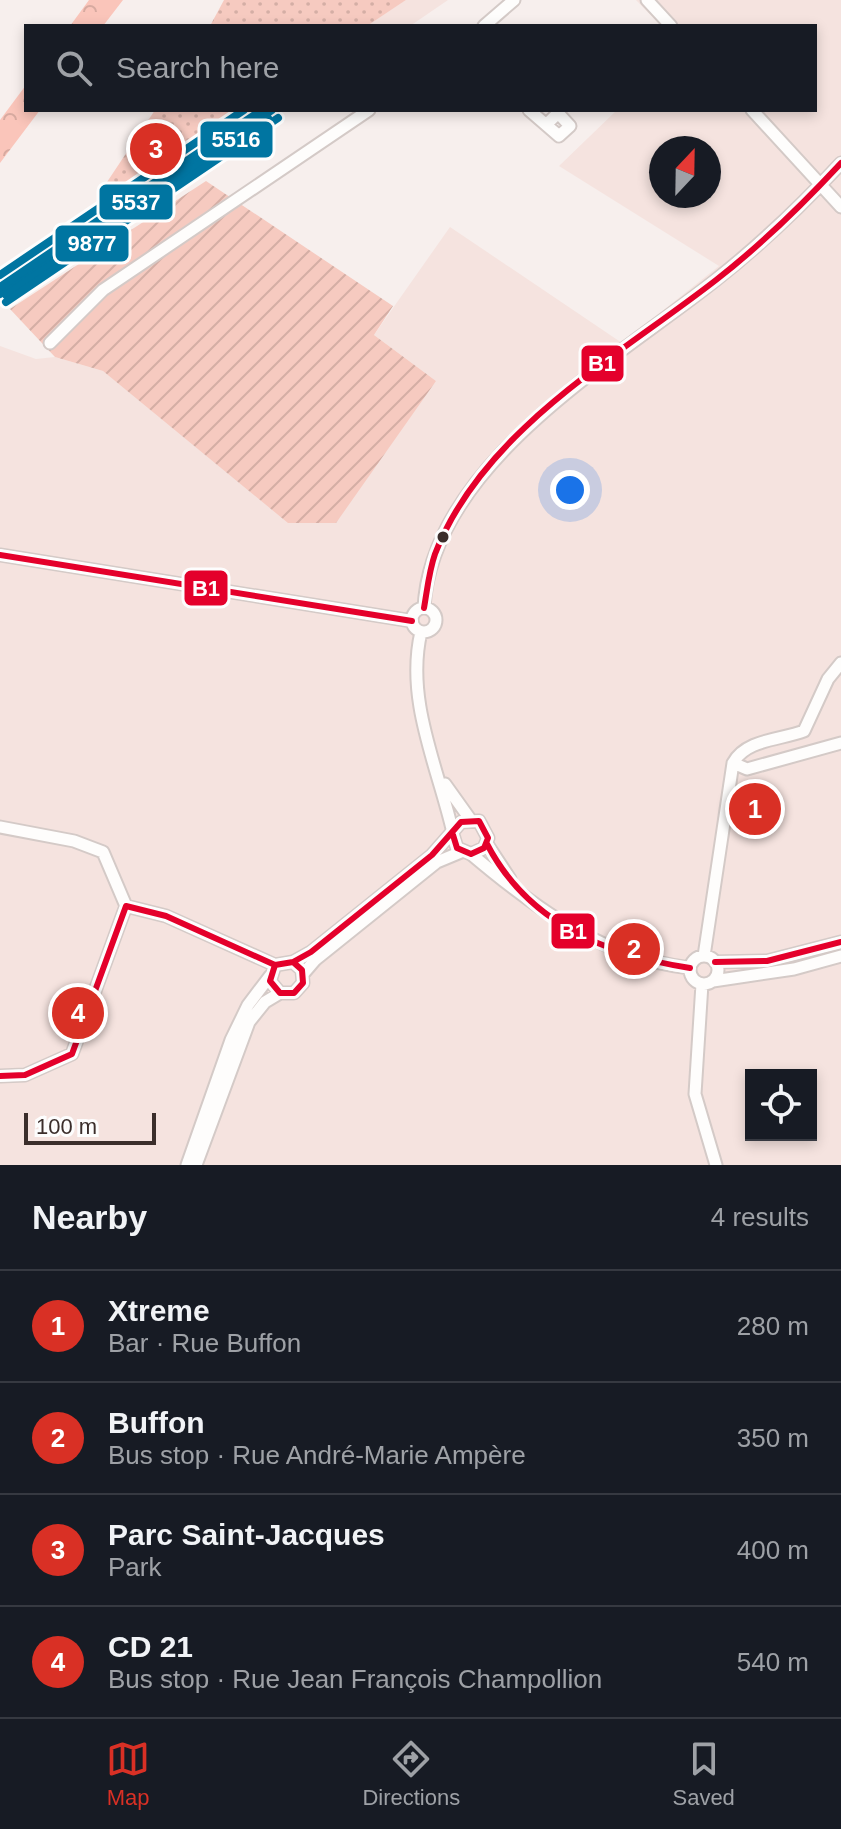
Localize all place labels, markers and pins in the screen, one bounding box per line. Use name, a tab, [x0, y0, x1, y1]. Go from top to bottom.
pin: 3	[130, 119, 182, 179]
unlabelled marker	[435, 529, 451, 545]
pin: 1	[729, 779, 781, 839]
pin: 2	[608, 919, 660, 979]
pin: 4	[52, 983, 104, 1043]

